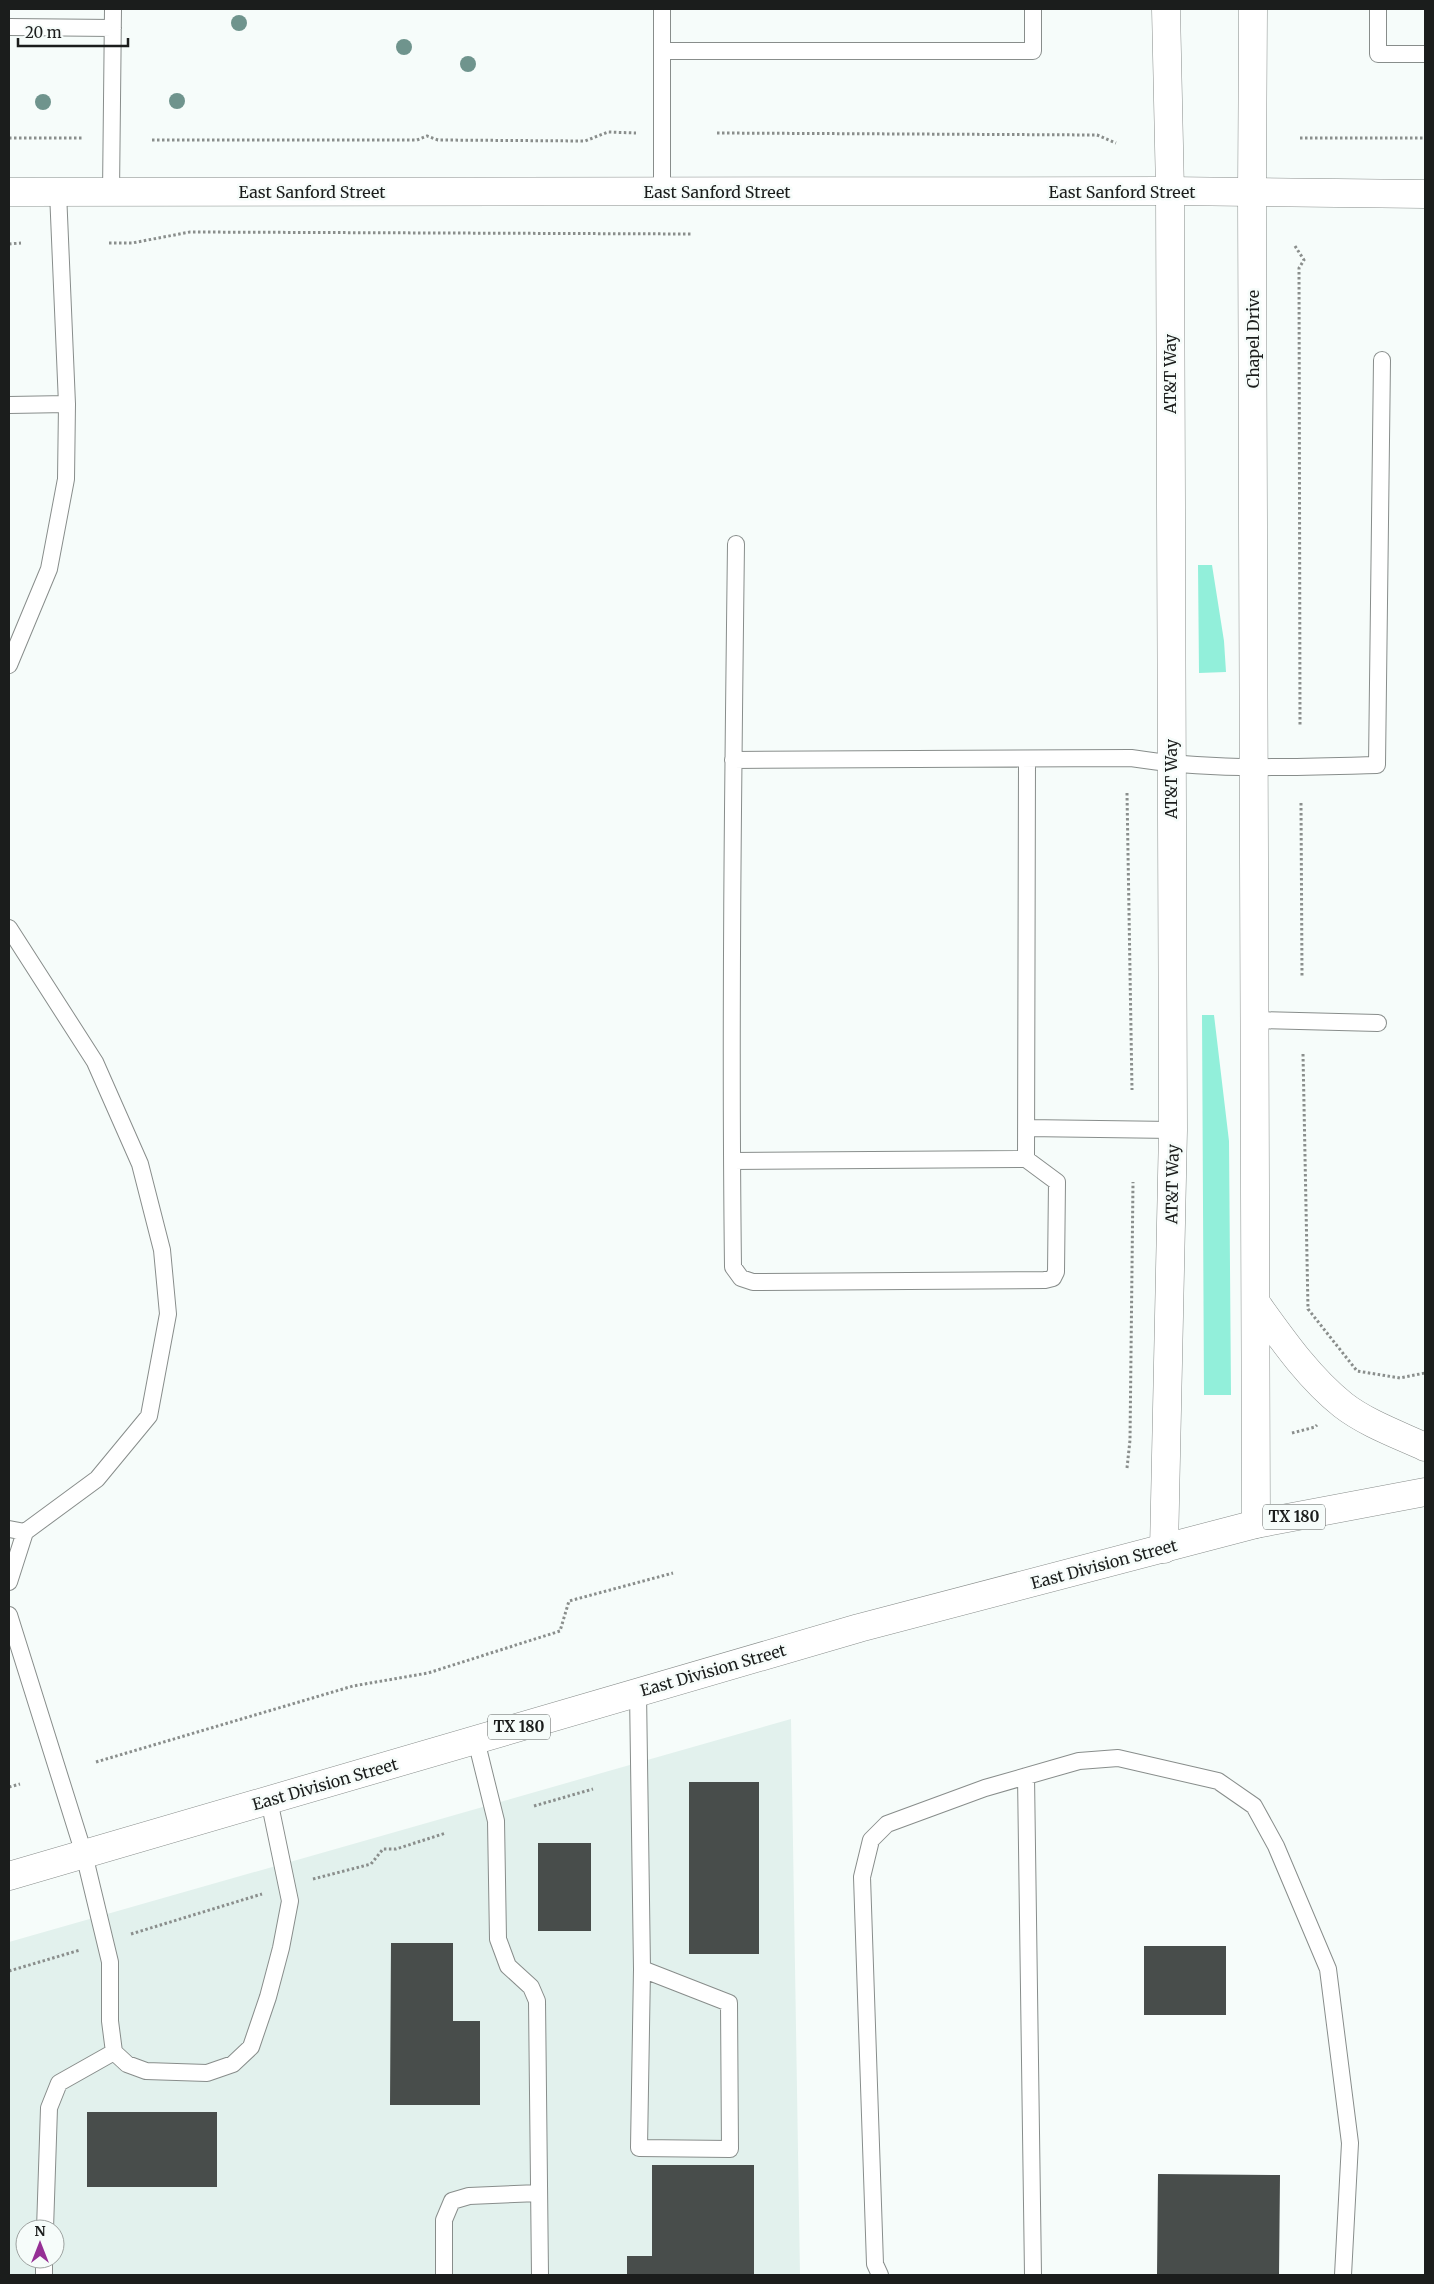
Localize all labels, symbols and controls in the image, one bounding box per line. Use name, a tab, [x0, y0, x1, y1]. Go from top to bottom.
scale bar	[18, 15, 128, 47]
text: 20 m	[25, 23, 62, 42]
street label: East Sanford Street	[238, 182, 386, 202]
street label: East Sanford Street	[643, 182, 791, 202]
street label: East Sanford Street	[1048, 182, 1196, 202]
street label: Chapel Drive	[1243, 290, 1263, 388]
street label: AT&T Way	[1160, 333, 1180, 415]
street label: AT&T Way	[1161, 738, 1181, 820]
street label: AT&T Way	[1161, 1143, 1183, 1225]
road number: TX 180	[1263, 1504, 1325, 1530]
street label: East Division Street	[1029, 1535, 1180, 1593]
street label: East Division Street	[638, 1639, 789, 1700]
road number: TX 180	[488, 1714, 550, 1740]
street label: East Division Street	[250, 1753, 401, 1814]
north arrow	[15, 2219, 65, 2269]
text: N	[34, 2222, 46, 2240]

